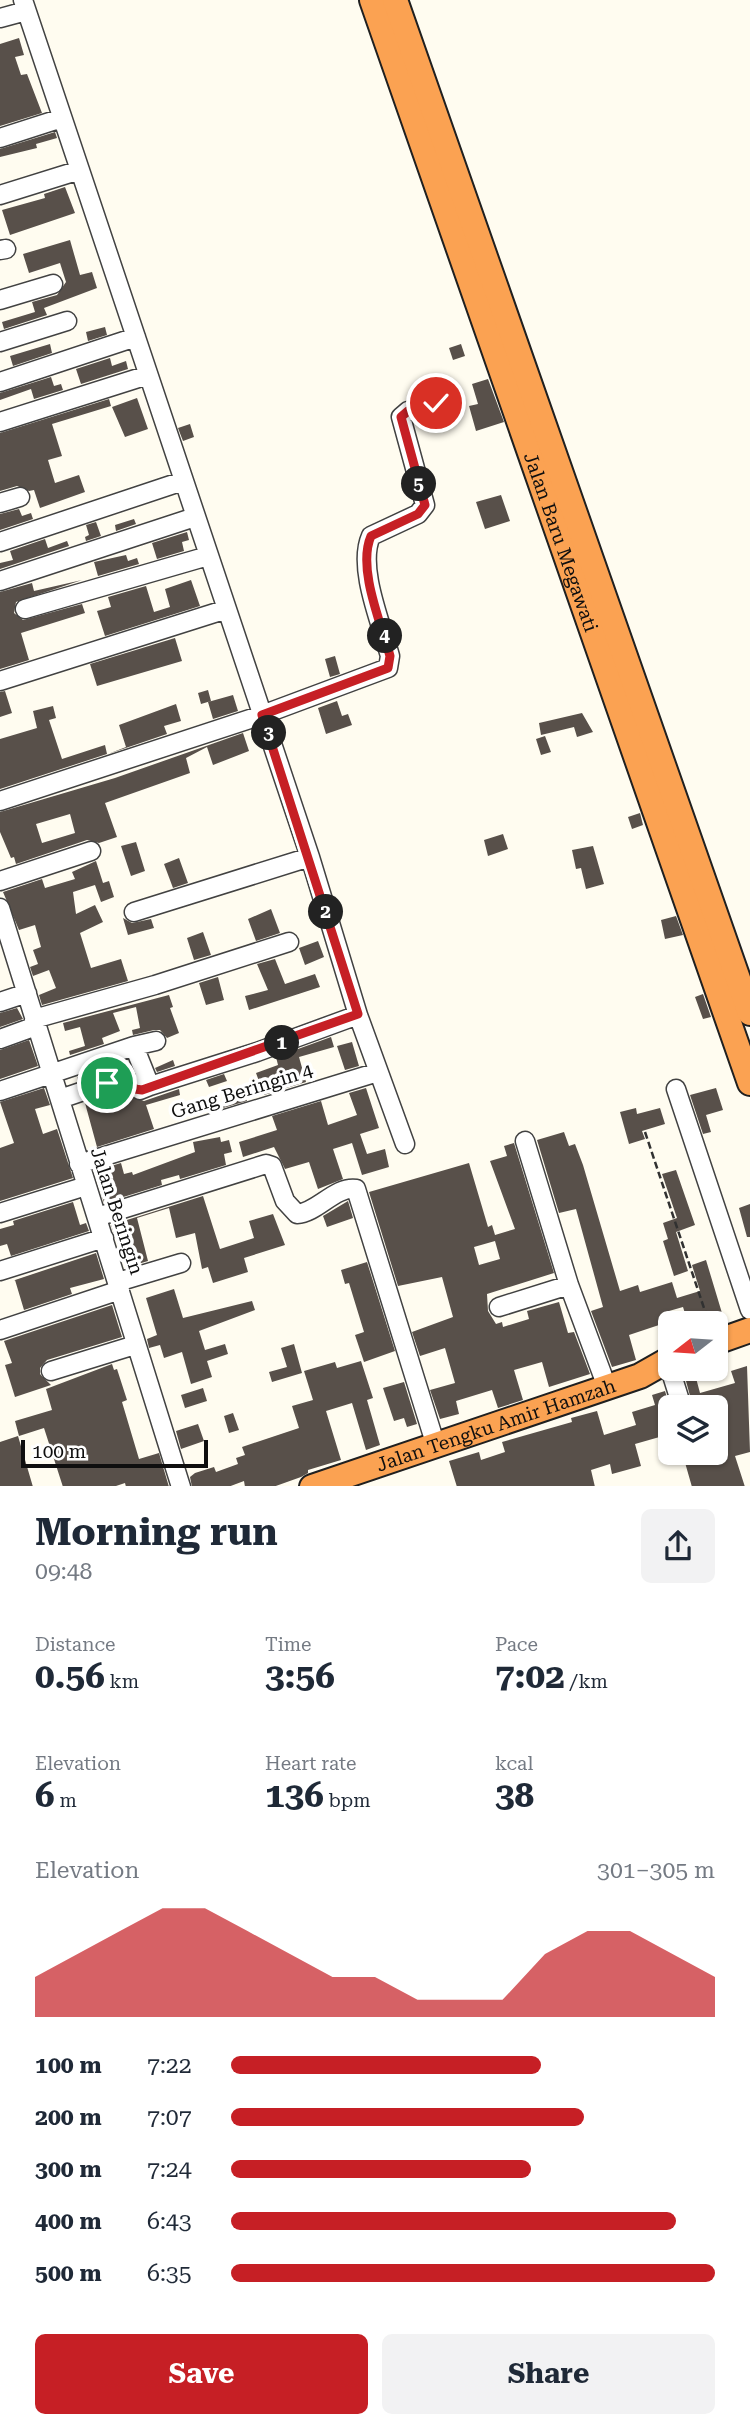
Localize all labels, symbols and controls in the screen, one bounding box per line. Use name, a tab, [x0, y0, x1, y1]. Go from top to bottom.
pin	[406, 373, 466, 433]
icon: check	[417, 384, 455, 422]
street label: Jalan Baru Megawati	[519, 449, 603, 635]
pin: 5	[402, 466, 436, 502]
text: 5	[413, 472, 424, 495]
pin: 4	[368, 618, 402, 654]
text: 4	[379, 624, 390, 647]
pin: 3	[252, 716, 286, 750]
text: 3	[263, 721, 274, 744]
pin: 2	[308, 894, 344, 930]
text: 2	[320, 900, 331, 923]
pin: 1	[264, 1026, 300, 1060]
text: 1	[276, 1031, 287, 1054]
pin	[77, 1053, 137, 1113]
street label: Gang Beringin 4	[168, 1058, 316, 1124]
icon: arrive	[88, 1064, 126, 1102]
street label: Jalan Beringin	[86, 1145, 148, 1277]
north arrow	[658, 1311, 728, 1381]
map controls	[658, 1311, 728, 1465]
street label: Jalan Tengku Amir Hamzah	[373, 1374, 619, 1476]
button: layers	[658, 1395, 728, 1465]
scale bar	[21, 1437, 208, 1469]
text: 100 m	[32, 1440, 86, 1463]
button: share	[641, 1509, 715, 1583]
text: Morning run	[35, 1510, 278, 1554]
text: 09:48	[35, 1558, 92, 1585]
text: Distance	[35, 1633, 115, 1656]
text: Time	[265, 1633, 312, 1656]
text: Pace	[495, 1633, 538, 1656]
text: 0.56	[35, 1656, 105, 1697]
text: 3:56	[265, 1656, 335, 1697]
text: 7:02	[495, 1656, 565, 1697]
text: km	[105, 1670, 139, 1693]
text: /km	[565, 1670, 608, 1693]
text: Elevation	[35, 1752, 121, 1775]
text: Heart rate	[265, 1752, 356, 1775]
text: kcal	[495, 1752, 533, 1775]
text: 6	[35, 1775, 55, 1816]
text: 136	[265, 1775, 324, 1816]
text: 38	[495, 1775, 534, 1816]
text: m	[55, 1789, 77, 1812]
text: bpm	[324, 1789, 371, 1812]
text: Elevation	[35, 1857, 139, 1884]
text: 301–305 m	[597, 1857, 715, 1884]
text: 100 m	[35, 2052, 102, 2079]
text: 7:22	[147, 2052, 192, 2079]
text: 200 m	[35, 2104, 102, 2131]
text: 7:07	[147, 2104, 192, 2131]
text: 300 m	[35, 2156, 102, 2183]
text: 7:24	[147, 2156, 192, 2183]
text: 400 m	[35, 2208, 102, 2235]
text: 6:43	[147, 2208, 192, 2235]
text: 500 m	[35, 2260, 102, 2287]
text: 6:35	[147, 2260, 192, 2287]
button: Save	[35, 2334, 368, 2414]
button: Share	[382, 2334, 715, 2414]

